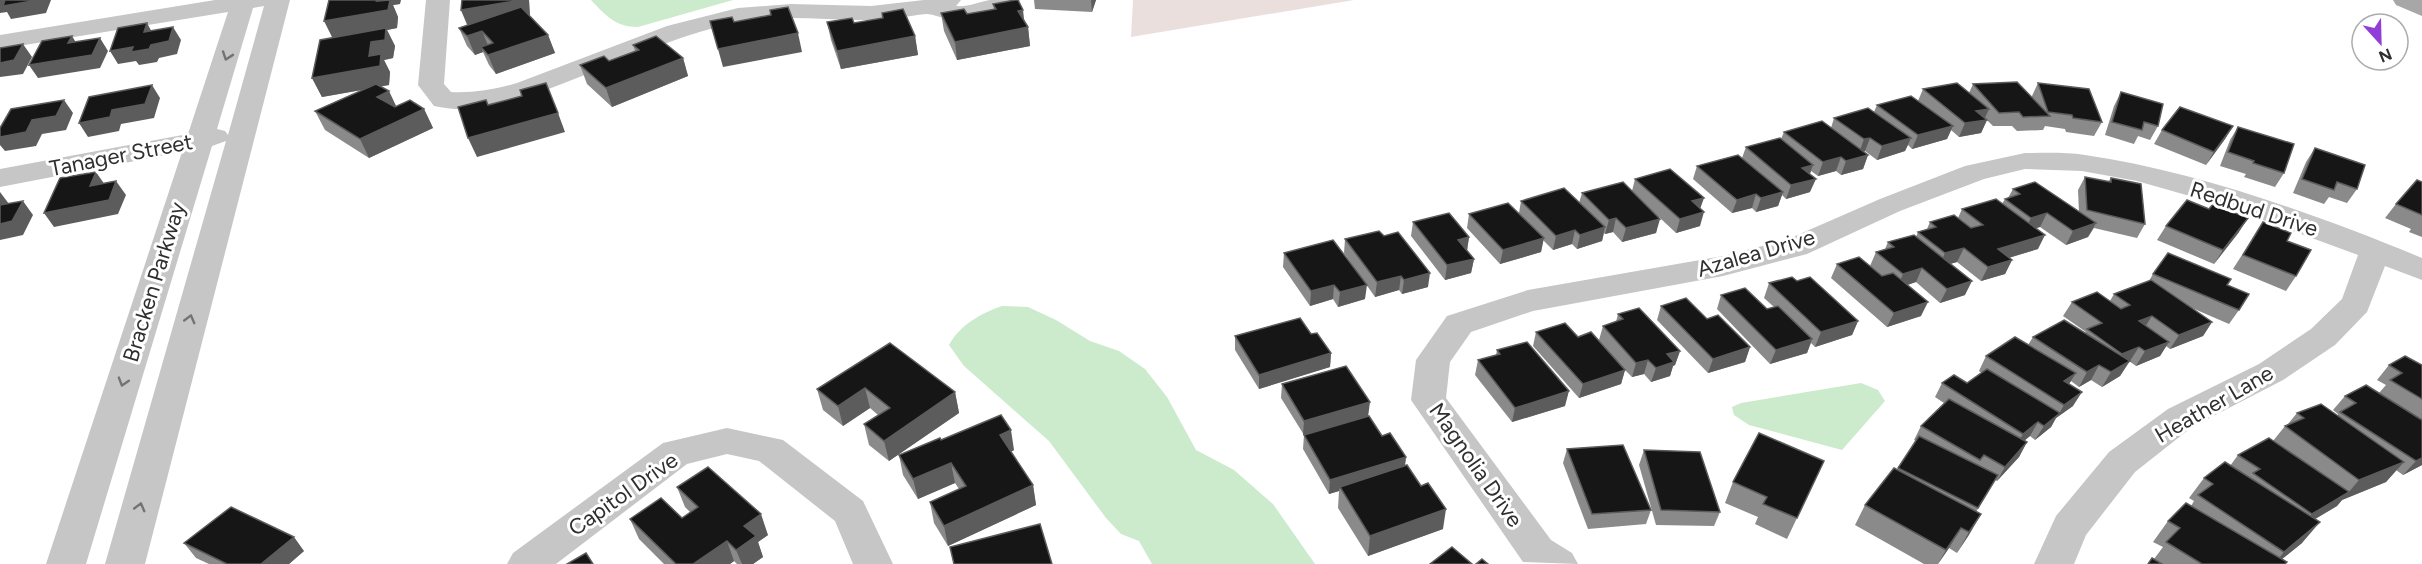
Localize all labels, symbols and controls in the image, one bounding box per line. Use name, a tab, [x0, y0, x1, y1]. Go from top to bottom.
north arrow	[2350, 12, 2410, 72]
text: N	[2376, 44, 2395, 67]
one-way arrow	[222, 50, 235, 61]
street label: Tanager Street	[47, 128, 195, 182]
street label: Redbud Drive	[2187, 176, 2321, 242]
street label: Bracken Parkway	[117, 198, 191, 365]
street label: Azalea Drive	[1694, 223, 1818, 283]
one-way arrow	[183, 314, 196, 324]
street label: Heather Lane	[2150, 359, 2278, 449]
one-way arrow	[118, 376, 130, 387]
street label: Magnolia Drive	[1423, 398, 1529, 532]
street label: Capitol Drive	[563, 446, 683, 542]
one-way arrow	[133, 503, 145, 513]

